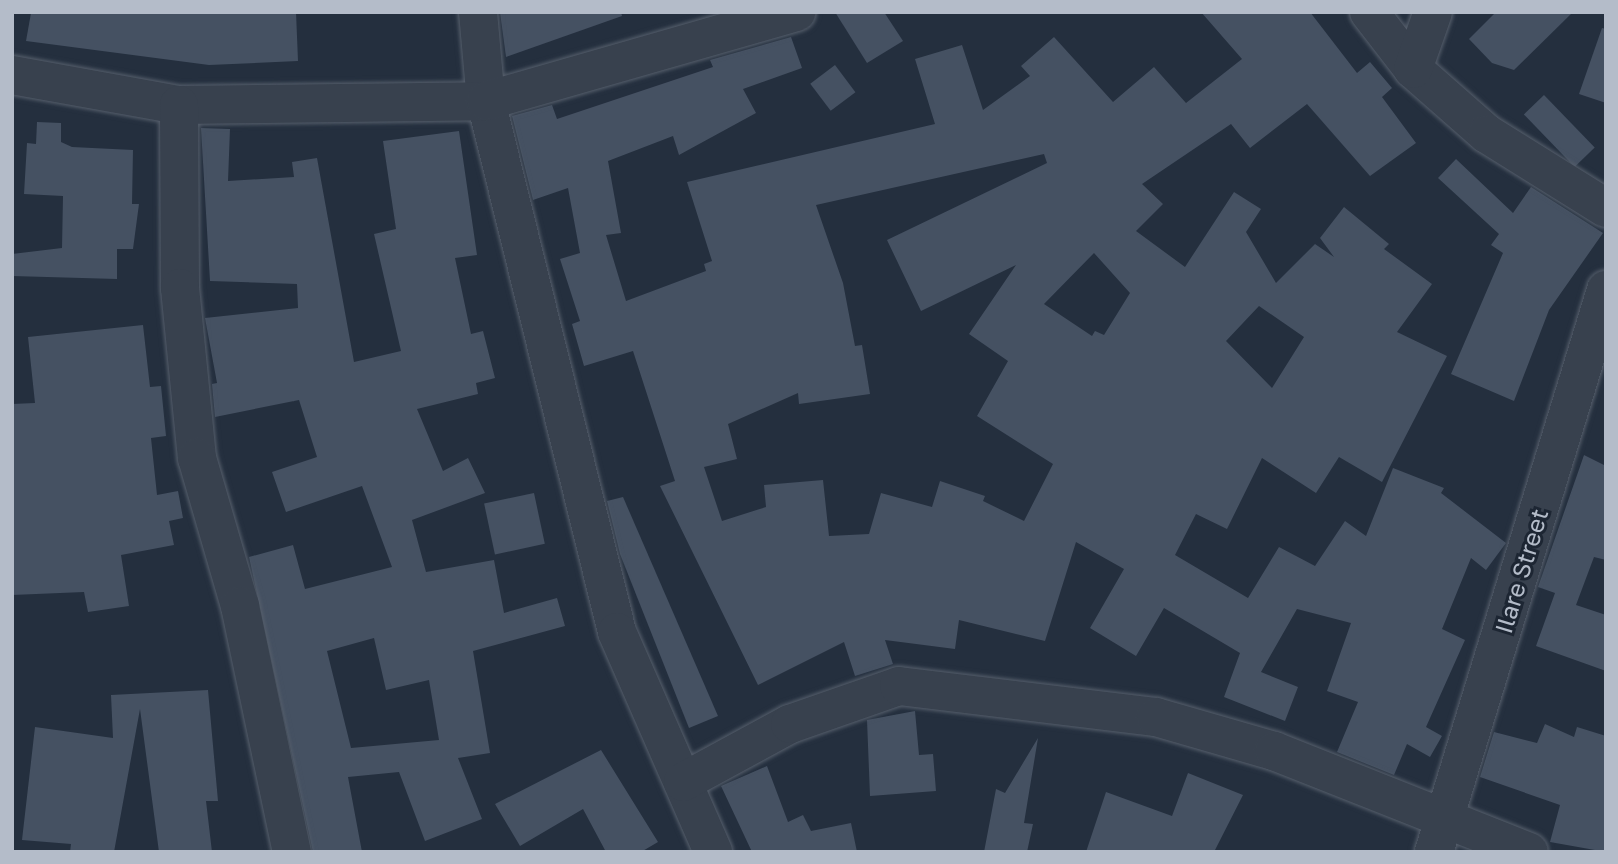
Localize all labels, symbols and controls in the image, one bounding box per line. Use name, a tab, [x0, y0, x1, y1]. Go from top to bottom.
street label: Ilare Street	[1488, 505, 1554, 637]

